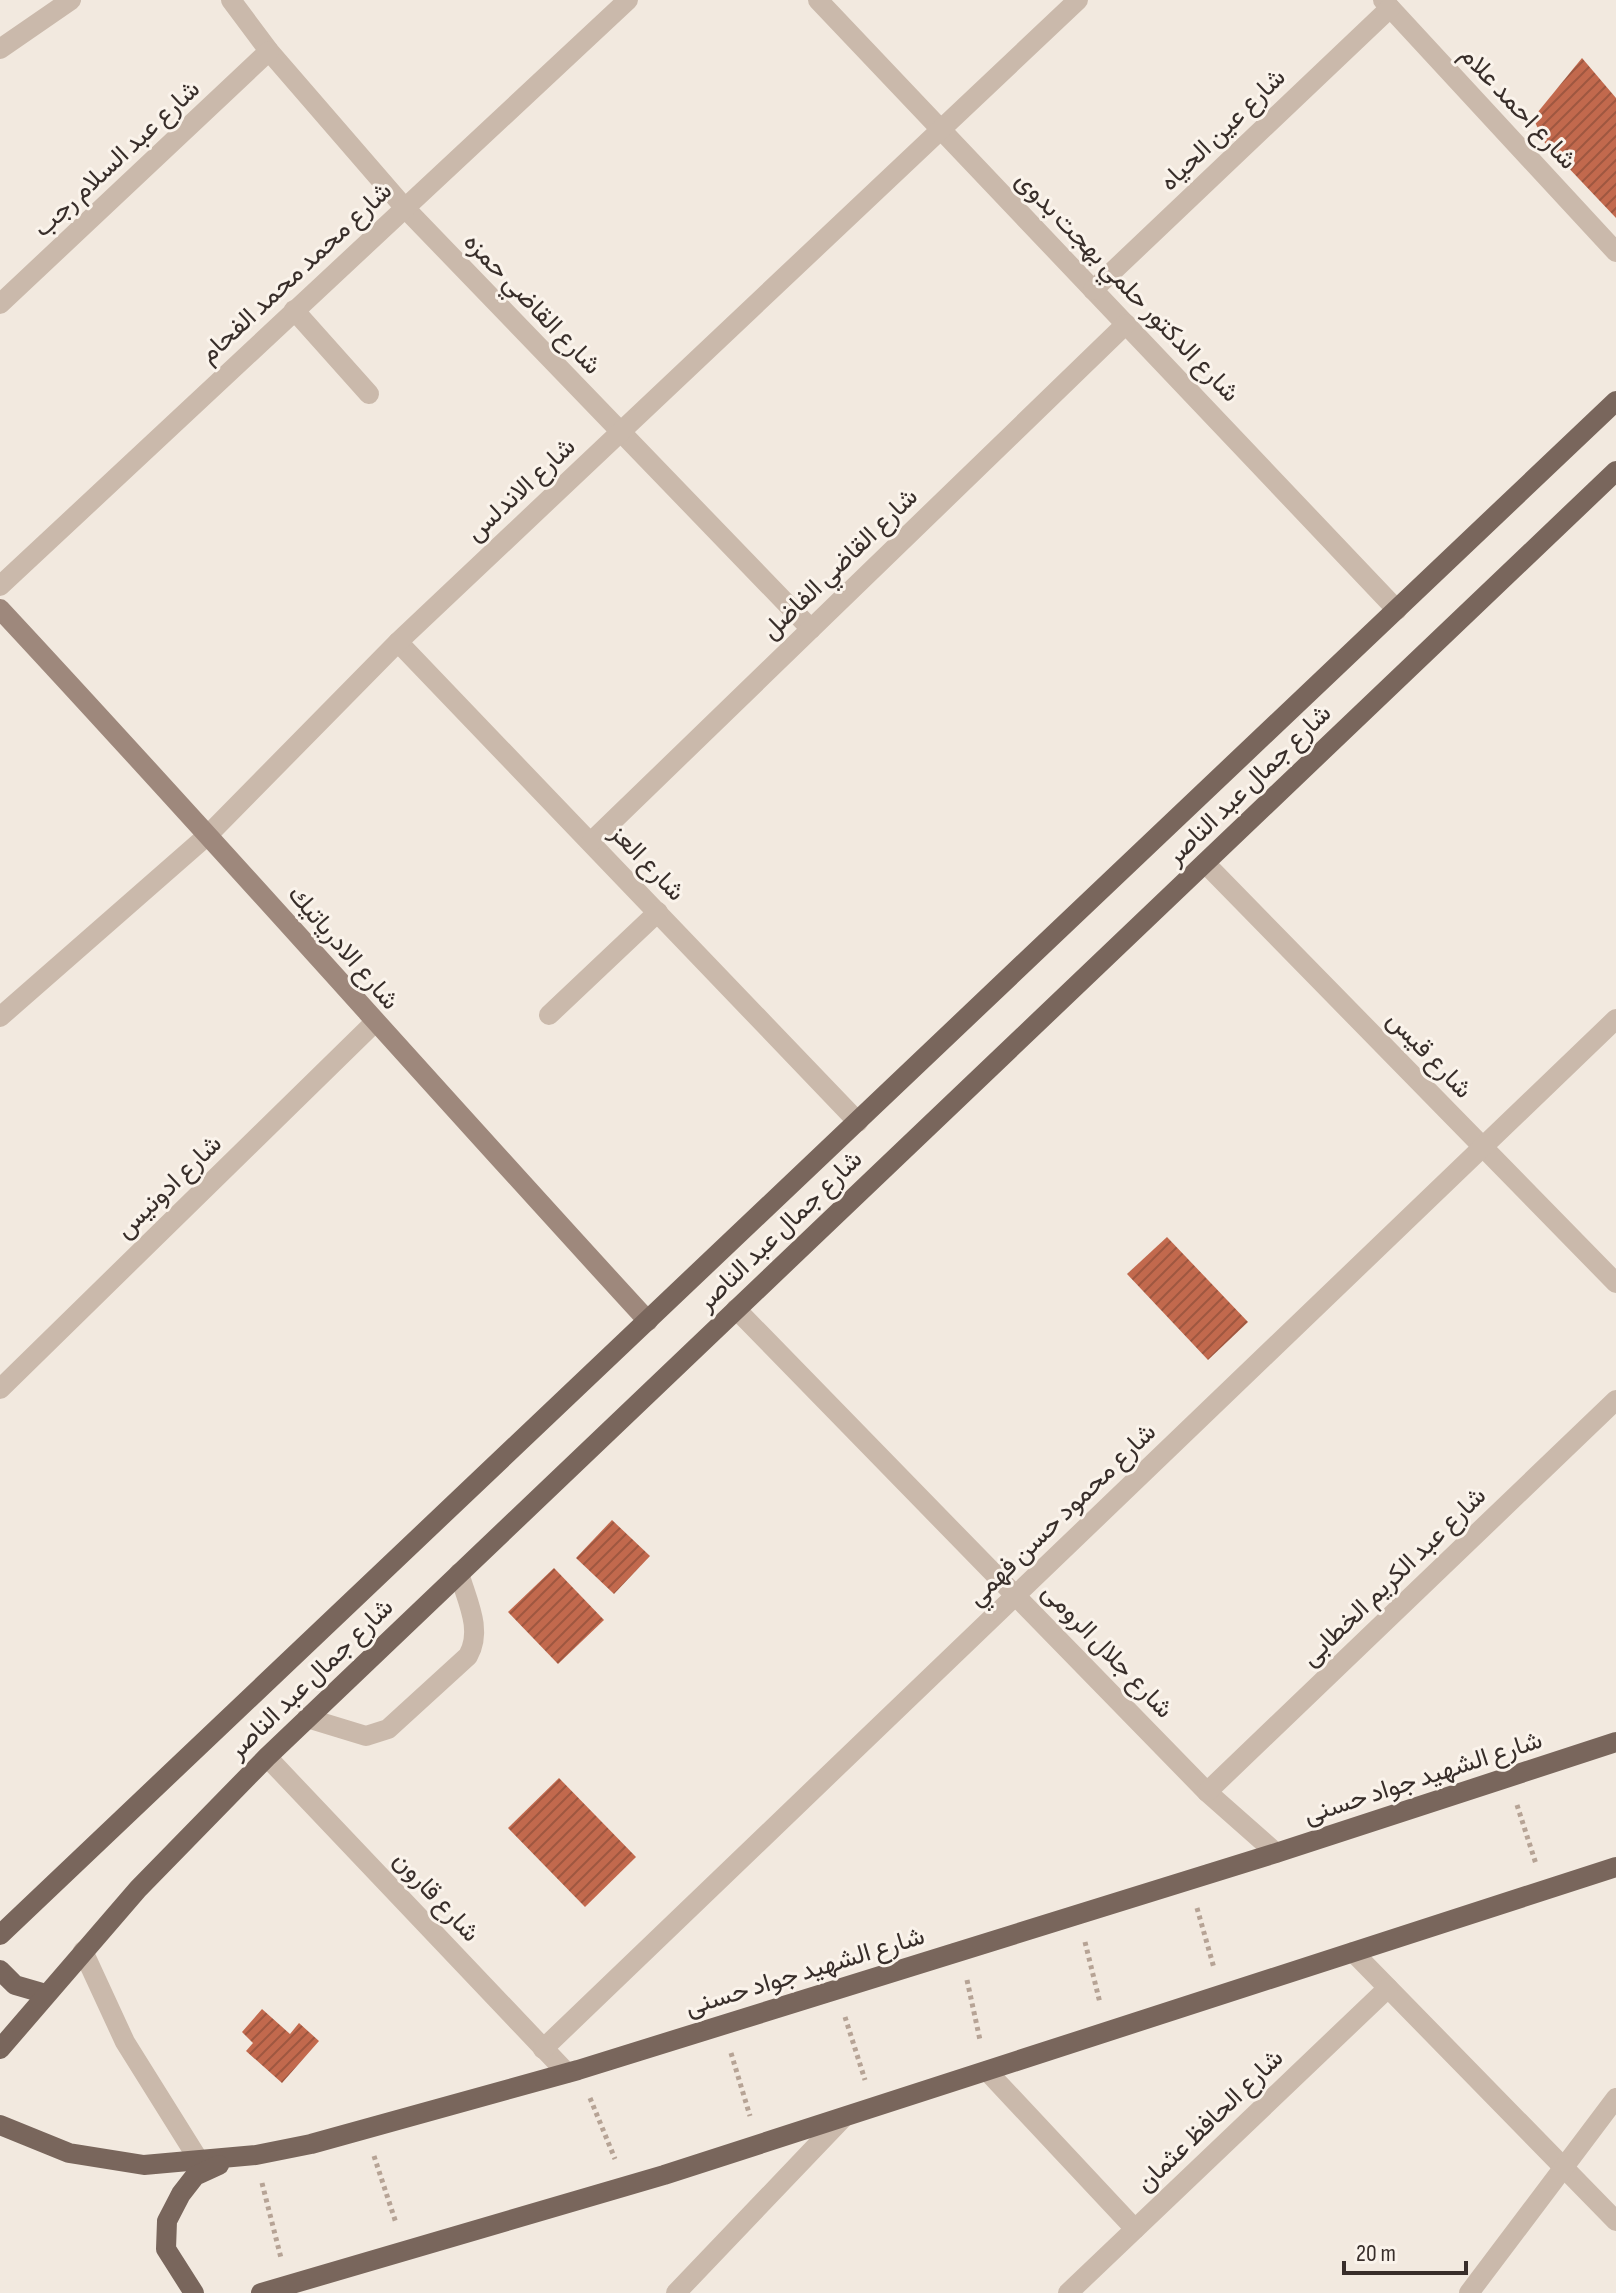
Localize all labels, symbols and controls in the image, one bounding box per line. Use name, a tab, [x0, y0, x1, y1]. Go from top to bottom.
street label: شارع احمد علام	[1452, 40, 1583, 177]
street label: شارع عين الحياه	[1154, 62, 1293, 198]
street label: شارع عبد السلام رجب	[27, 74, 207, 245]
street label: شارع الدكتور حلمي بهجت بدوى	[1006, 165, 1245, 412]
street label: شارع محمد محمد الفحام	[193, 176, 399, 371]
street label: شارع القاضي حمزه	[454, 227, 607, 384]
street label: شارع الاندلس	[460, 432, 583, 549]
street label: شارع القاضي الفاضل	[756, 482, 927, 649]
street label: شارع جمال عبد الناصر	[1159, 698, 1339, 873]
street label: شارع العز	[601, 817, 691, 909]
street label: شارع الادرياتيك	[280, 880, 405, 1017]
street label: شارع قيس	[1379, 1005, 1478, 1106]
street label: شارع ادونيس	[110, 1129, 229, 1246]
street label: شارع جمال عبد الناصر	[690, 1144, 870, 1319]
street label: شارع محمود حسن فهمي	[961, 1417, 1166, 1616]
street label: شارع عبد الكريم الخطابى	[1295, 1481, 1494, 1674]
street label: شارع جلال الرومى	[1034, 1577, 1179, 1726]
street label: شارع جمال عبد الناصر	[221, 1592, 401, 1767]
street label: شارع الشهيد جواد حسنى	[1300, 1725, 1546, 1832]
street label: شارع قارون	[385, 1845, 486, 1949]
street label: شارع الشهيد جواد حسنى	[681, 1921, 929, 2024]
street label: شارع الحافظ عثمان	[1130, 2043, 1291, 2200]
scale bar	[1344, 2225, 1466, 2275]
text: 20 m	[1356, 2239, 1396, 2268]

